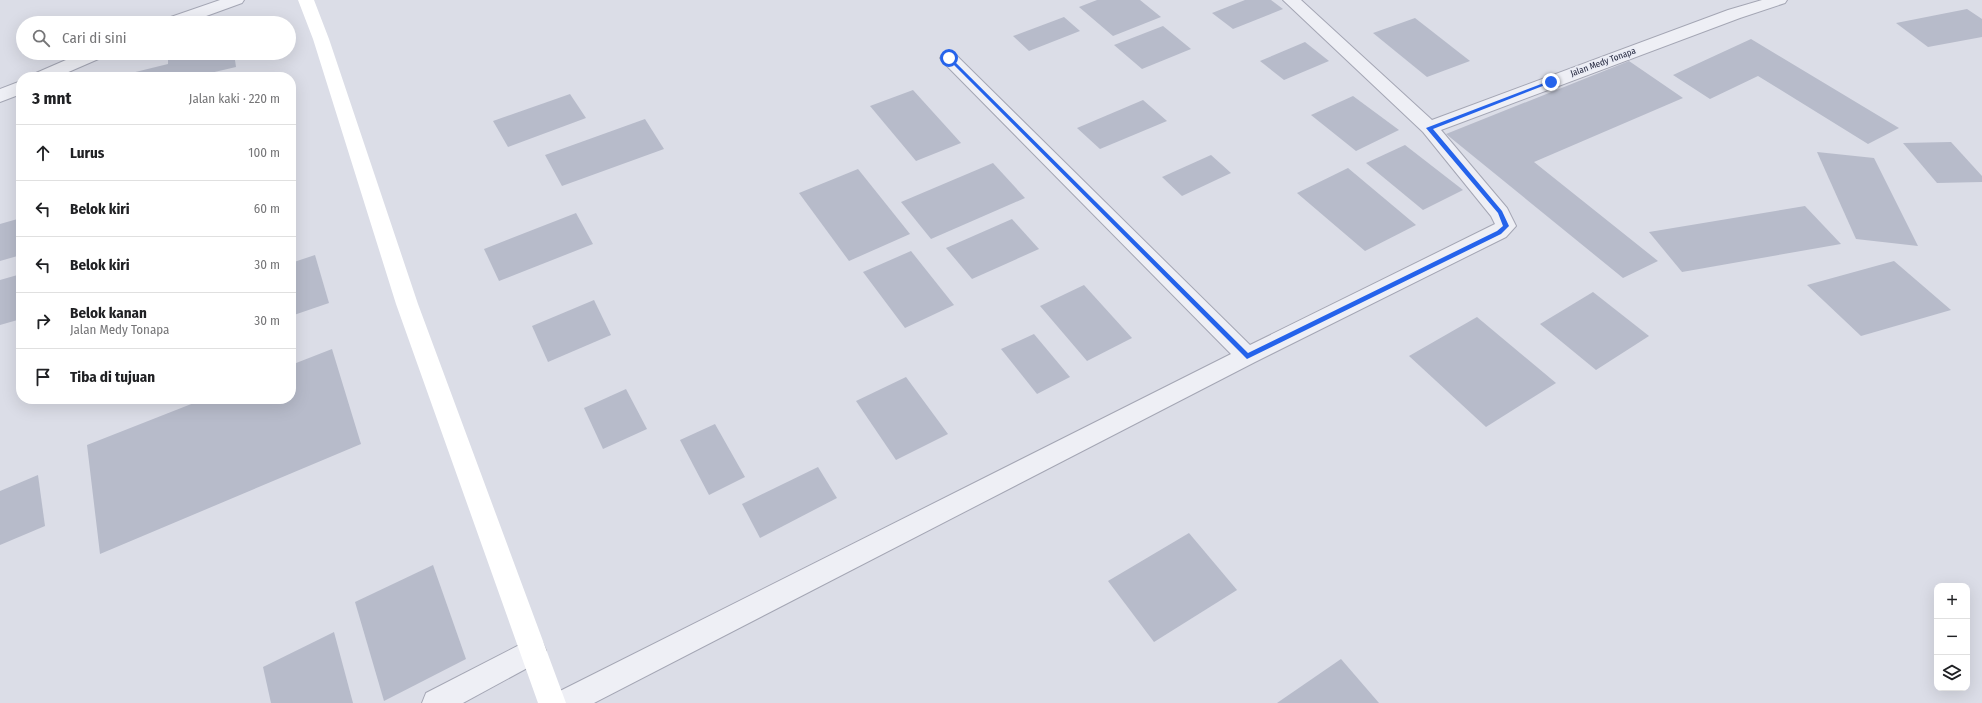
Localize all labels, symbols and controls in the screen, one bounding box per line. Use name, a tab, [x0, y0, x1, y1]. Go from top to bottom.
search box	[16, 16, 296, 60]
icon: search	[30, 27, 52, 49]
text: Cari di sini	[62, 29, 127, 47]
street label: Jalan Medy Tonapa	[1569, 45, 1638, 78]
route start	[940, 49, 958, 67]
route end	[1542, 73, 1560, 91]
text: 3 mnt	[32, 88, 71, 109]
text: Jalan kaki · 220 m	[189, 91, 280, 106]
icon: ahead	[32, 142, 54, 164]
text: Lurus	[70, 144, 104, 162]
text: 100 m	[248, 145, 280, 160]
icon: left	[32, 198, 54, 220]
text: Belok kiri	[70, 200, 130, 218]
text: 60 m	[254, 201, 280, 216]
icon: left	[32, 254, 54, 276]
text: Belok kiri	[70, 256, 130, 274]
text: 30 m	[254, 257, 280, 272]
text: Belok kanan	[70, 304, 147, 322]
icon: right	[32, 310, 54, 332]
text: 30 m	[254, 313, 280, 328]
text: Jalan Medy Tonapa	[70, 322, 169, 337]
icon: arrive	[32, 366, 54, 388]
text: Tiba di tujuan	[70, 368, 155, 386]
map controls	[1934, 583, 1970, 691]
button: +	[1934, 583, 1970, 619]
button: −	[1934, 619, 1970, 655]
button: layers	[1934, 655, 1970, 691]

